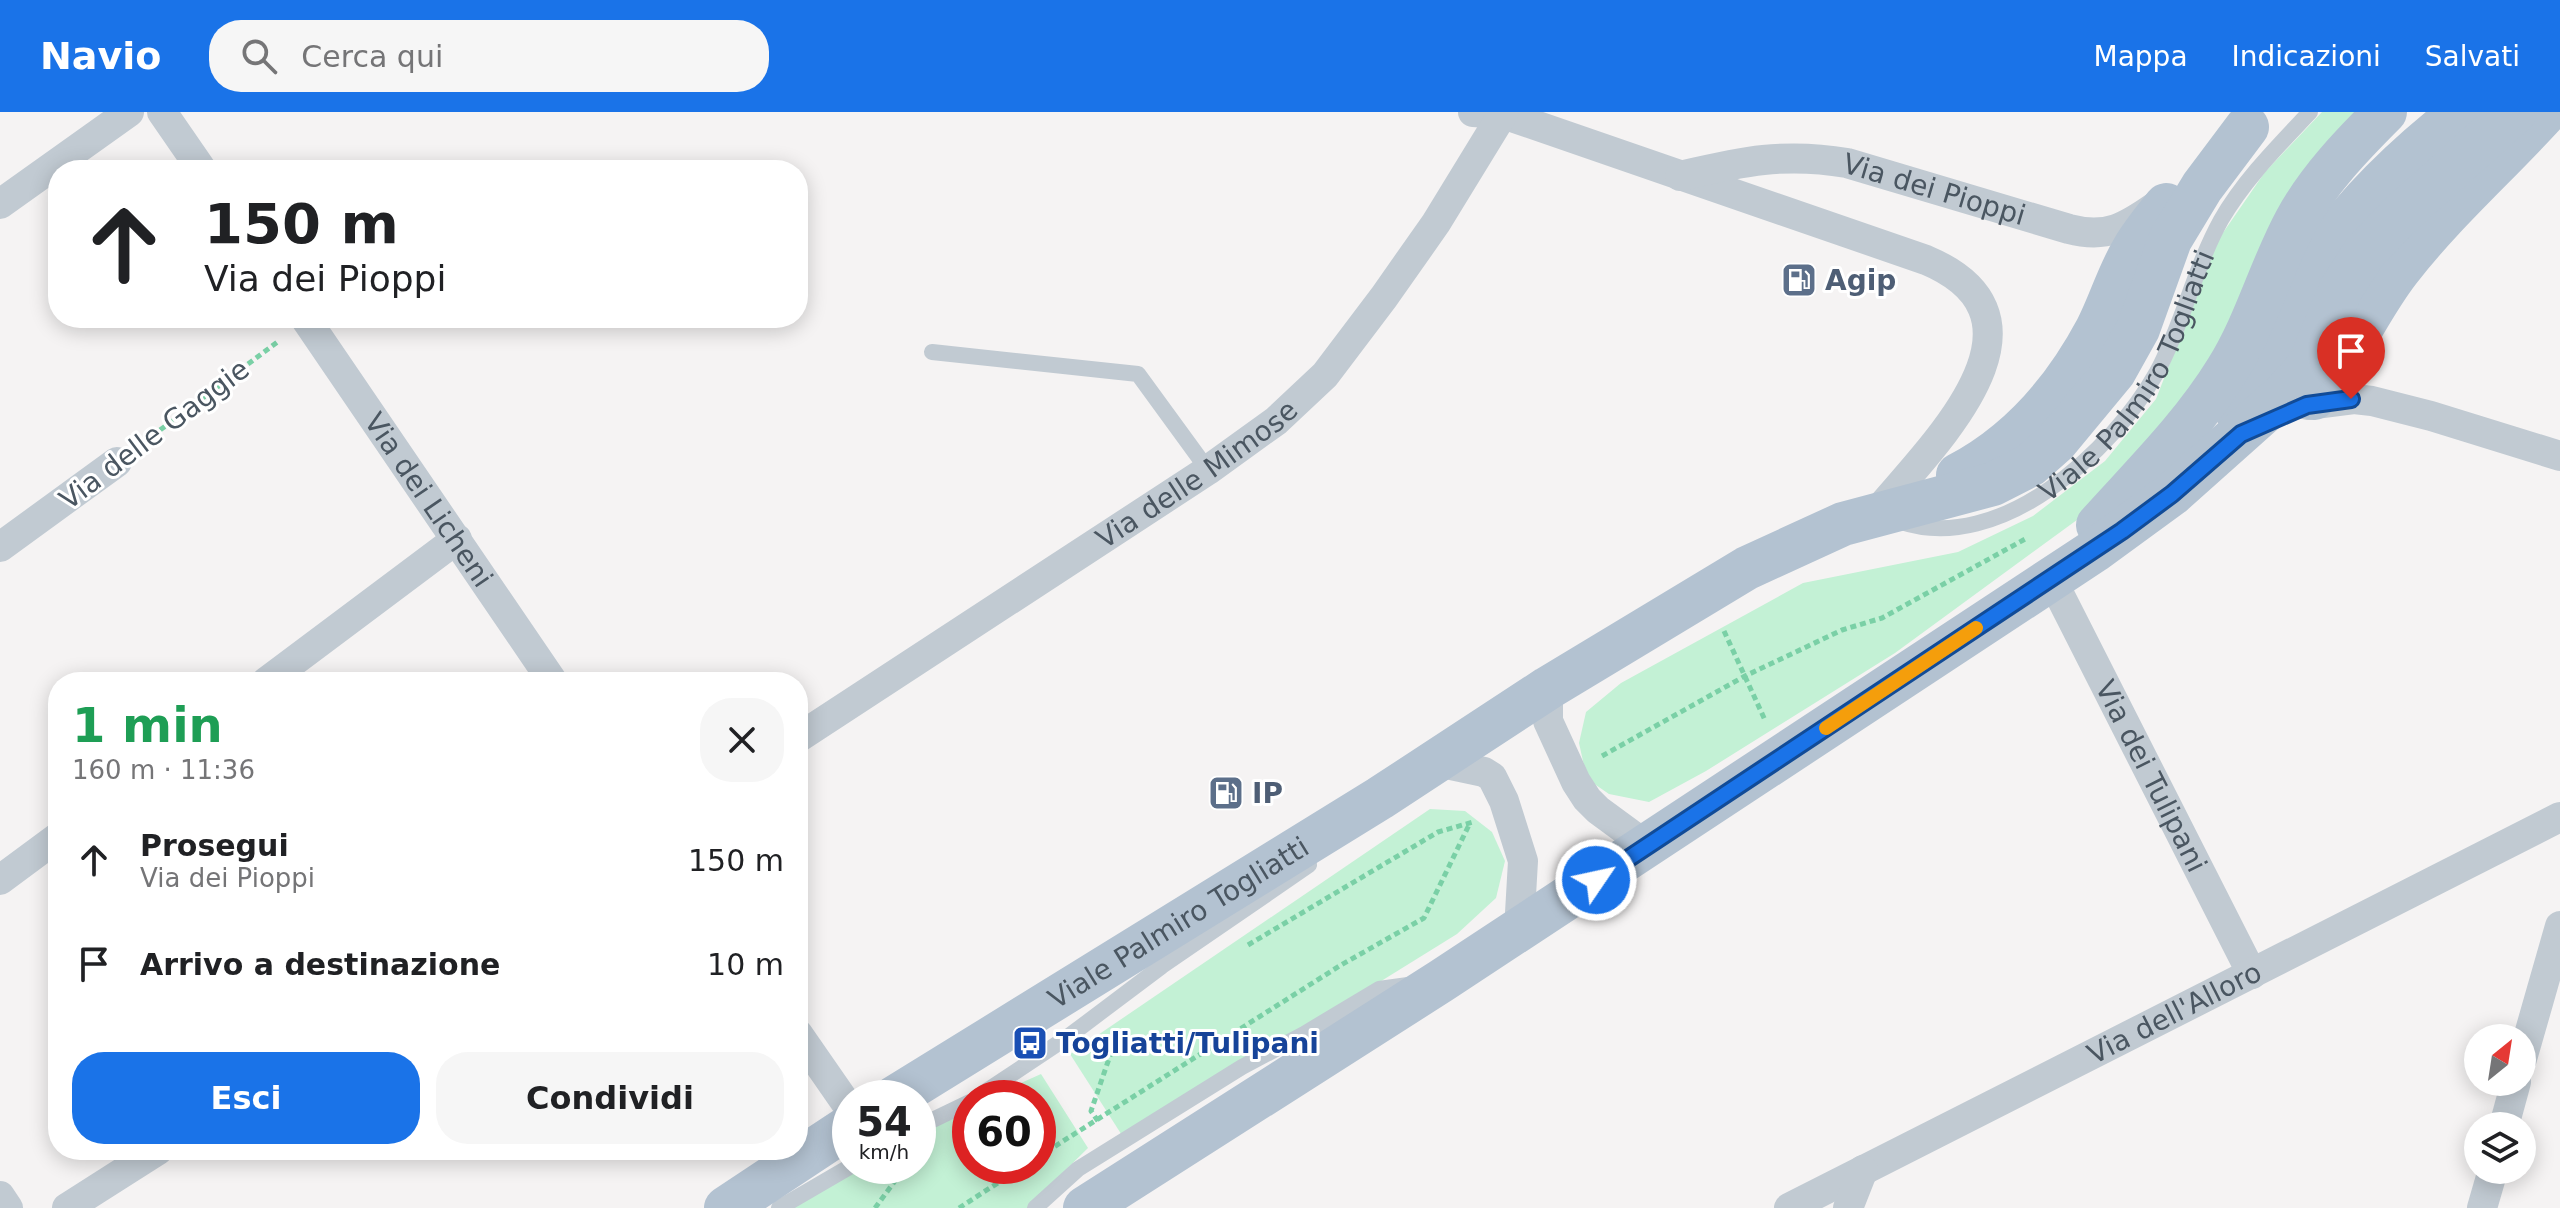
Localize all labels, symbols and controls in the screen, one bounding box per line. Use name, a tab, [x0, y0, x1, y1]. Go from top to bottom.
search box	[209, 20, 769, 92]
text: Navio	[40, 34, 161, 78]
icon: search	[237, 34, 281, 78]
text: Cerca qui	[301, 39, 443, 74]
text: Mappa	[2094, 40, 2188, 73]
text: Indicazioni	[2232, 40, 2381, 73]
text: Salvati	[2425, 40, 2520, 73]
street label: Via dei Pioppi	[1839, 147, 2029, 232]
text: 150 m	[204, 191, 399, 256]
icon: ahead	[72, 192, 176, 296]
street label: Viale Palmiro Togliatti	[2033, 245, 2221, 509]
text: Via dei Pioppi	[204, 258, 446, 299]
fuel station icon: Agip	[1780, 261, 1818, 299]
place label: Agip	[1825, 264, 1896, 297]
pin	[2317, 317, 2385, 399]
icon: arrive	[2329, 329, 2373, 373]
street label: Via delle Gaggie	[53, 352, 255, 516]
street label: Via delle Mimose	[1090, 394, 1304, 556]
street label: Via dei Licheni	[358, 407, 499, 593]
street label: Via dei Tulipani	[2089, 675, 2213, 878]
text: 1 min	[72, 697, 223, 753]
button: close	[700, 698, 784, 782]
text: 160 m · 11:36	[72, 755, 255, 785]
fuel station icon: IP	[1207, 774, 1245, 812]
place label: IP	[1252, 777, 1283, 810]
text: Prosegui	[140, 828, 289, 863]
street label: Viale Palmiro Togliatti	[1042, 830, 1315, 1016]
icon: ahead	[72, 838, 116, 882]
position arrow	[1554, 838, 1638, 922]
text: 150 m	[688, 843, 784, 878]
text: Via dei Pioppi	[140, 863, 315, 893]
icon: arrive	[72, 942, 116, 986]
text: Arrivo a destinazione	[140, 947, 500, 982]
text: 10 m	[707, 947, 784, 982]
street label: Via dell'Alloro	[2082, 955, 2267, 1071]
bus stop icon: Togliatti/Tulipani	[1011, 1024, 1049, 1062]
north arrow	[2464, 1024, 2536, 1096]
map controls	[2464, 1024, 2536, 1184]
place label: Togliatti/Tulipani	[1056, 1027, 1319, 1060]
button: Esci	[72, 1052, 420, 1144]
button: Condividi	[436, 1052, 784, 1144]
speed limit sign: 60	[952, 1080, 1056, 1184]
text: 54	[856, 1099, 912, 1145]
button: layers	[2464, 1112, 2536, 1184]
text: km/h	[859, 1140, 909, 1164]

